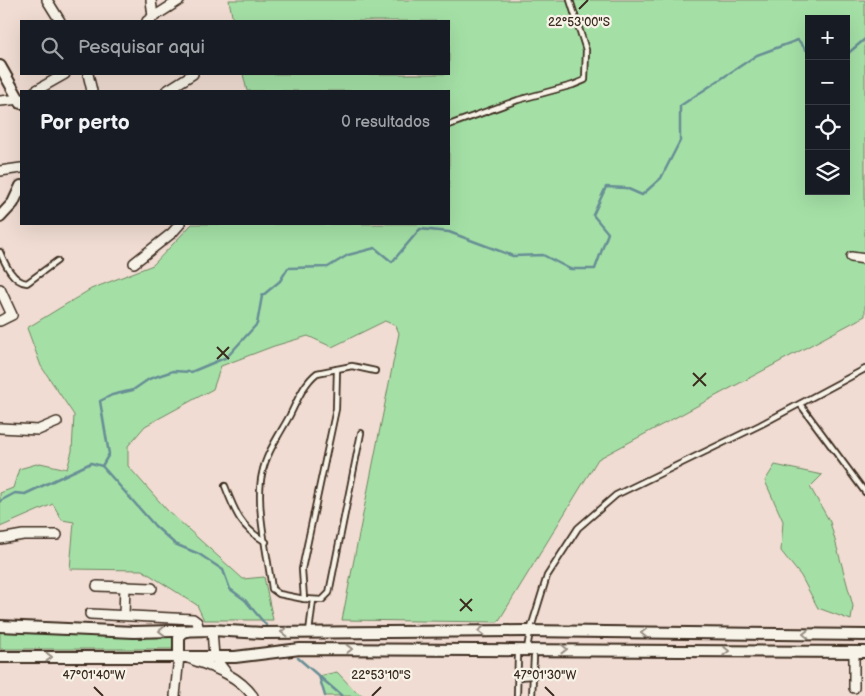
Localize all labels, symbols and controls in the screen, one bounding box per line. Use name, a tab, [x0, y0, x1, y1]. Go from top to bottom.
text: 22°53'00"S	[548, 15, 610, 30]
map controls	[805, 15, 850, 195]
button: +	[805, 15, 850, 60]
search box	[20, 20, 450, 75]
icon: search	[38, 34, 66, 62]
text: Pesquisar aqui	[78, 36, 205, 59]
button: −	[805, 60, 850, 105]
button: locate	[805, 105, 850, 150]
text: Por perto	[40, 110, 130, 135]
text: 0 resultados	[341, 113, 430, 132]
button: layers	[805, 150, 850, 195]
one-way arrow	[158, 626, 166, 636]
one-way arrow	[477, 626, 485, 637]
one-way arrow	[279, 627, 287, 637]
one-way arrow	[639, 627, 647, 638]
one-way arrow	[802, 629, 810, 639]
one-way arrow	[346, 644, 353, 654]
one-way arrow	[560, 644, 568, 654]
one-way arrow	[723, 646, 731, 656]
one-way arrow	[45, 652, 53, 662]
text: 47°01'40"W	[63, 668, 126, 683]
text: 22°53'10"S	[351, 668, 411, 683]
text: 47°01'30"W	[514, 668, 577, 683]

